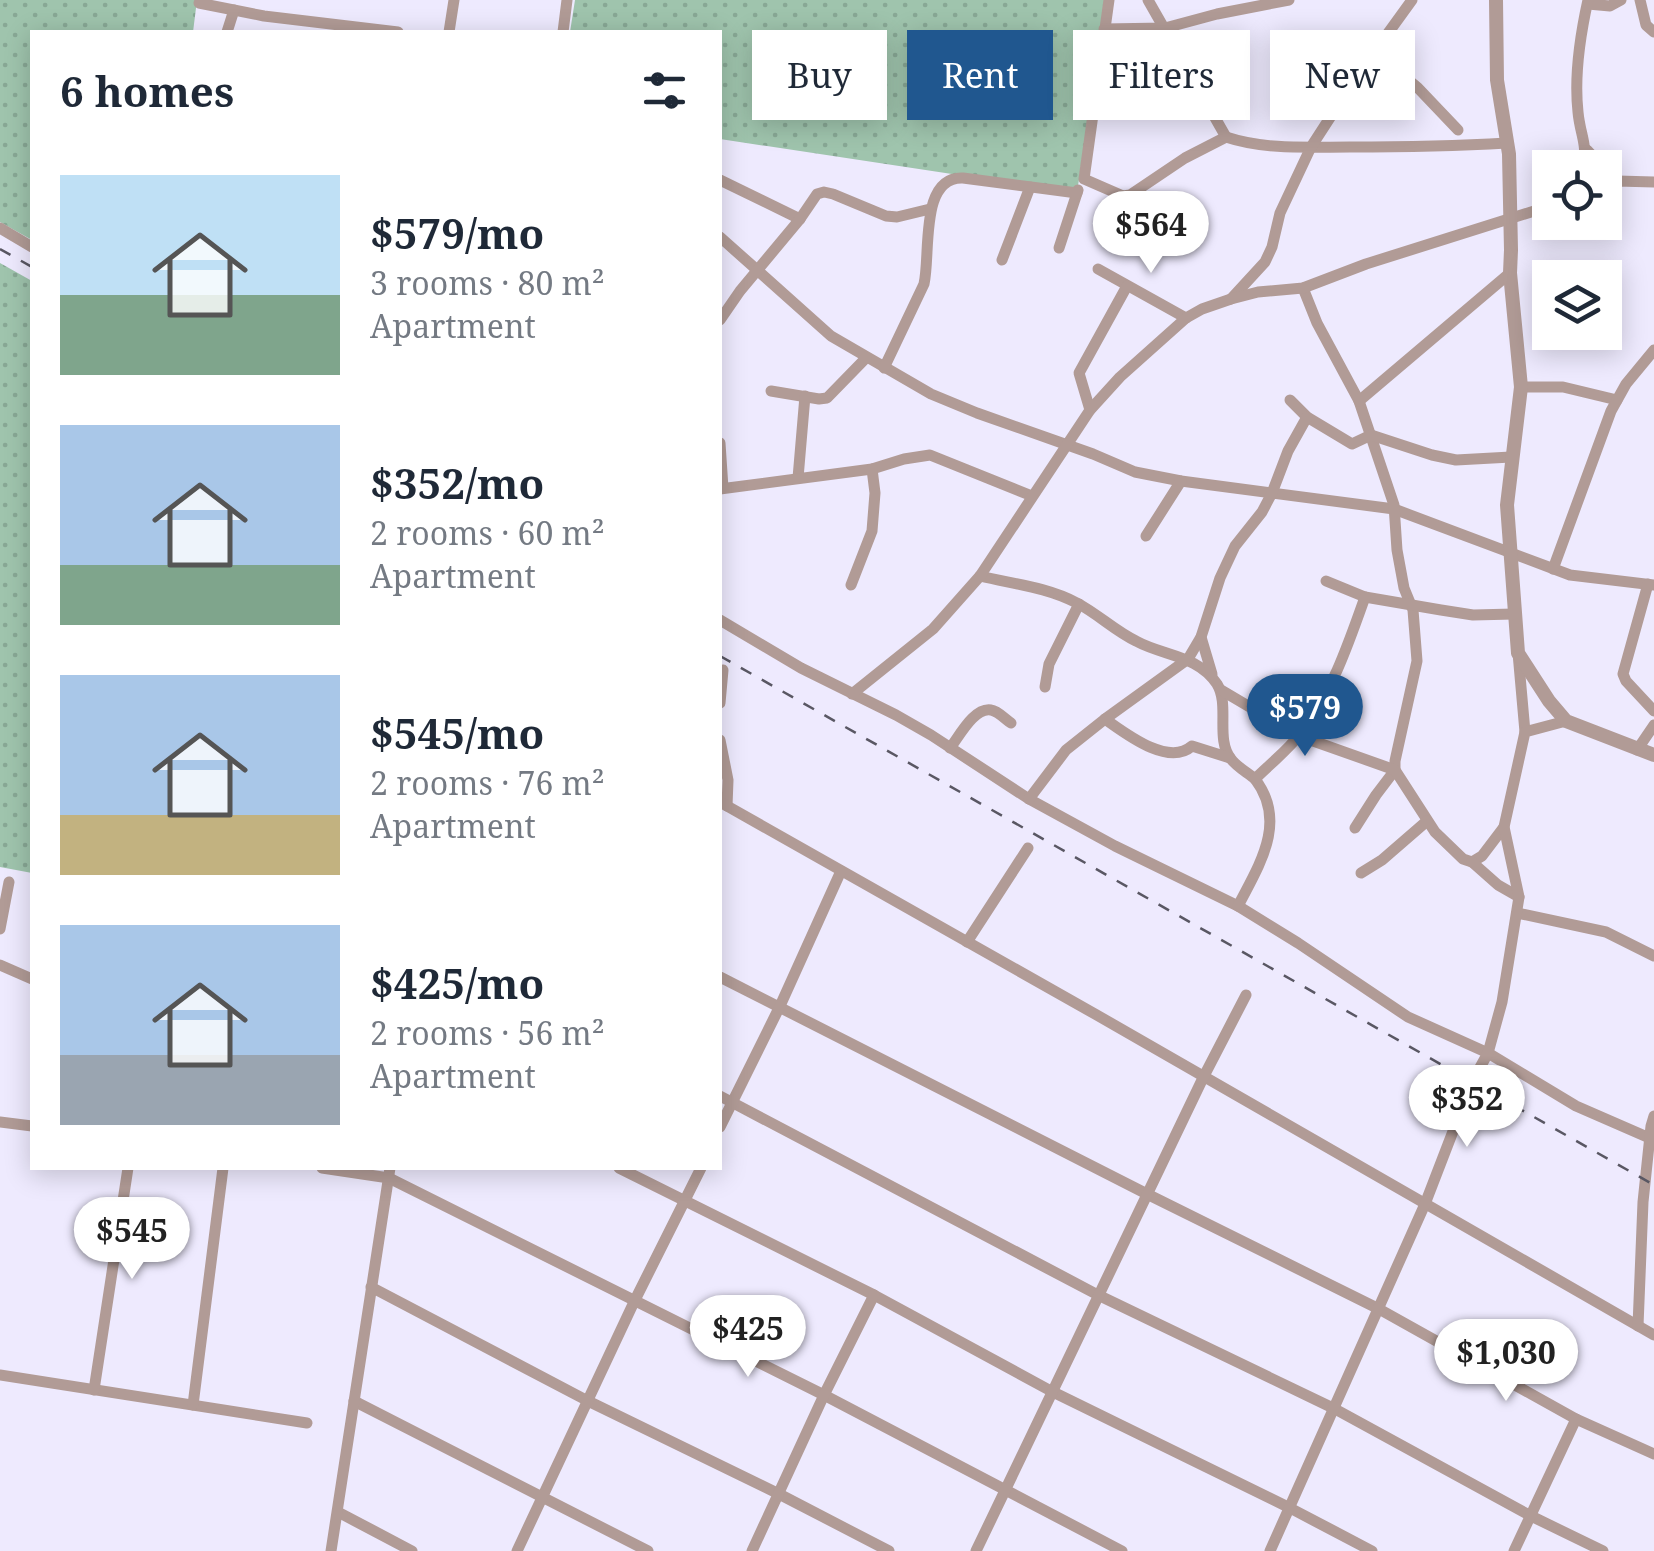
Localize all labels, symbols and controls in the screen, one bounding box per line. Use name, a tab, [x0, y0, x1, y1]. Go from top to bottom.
chip: Buy	[752, 30, 887, 120]
chip: Rent	[907, 30, 1053, 120]
chip: Filters	[1073, 30, 1250, 120]
chip: New	[1270, 30, 1415, 120]
text: 6 homes	[60, 62, 234, 119]
icon: filters	[637, 63, 692, 118]
map controls	[1532, 150, 1622, 350]
button: locate	[1532, 150, 1622, 240]
pin: $564	[1092, 191, 1210, 276]
text: $564	[1115, 202, 1187, 245]
text: $579/mo	[370, 204, 544, 261]
icon: home	[140, 215, 260, 335]
button: layers	[1532, 260, 1622, 350]
text: 3 rooms · 80 m²	[370, 261, 605, 304]
text: Apartment	[370, 304, 536, 347]
text: $352/mo	[370, 454, 544, 511]
icon: home	[140, 465, 260, 585]
text: 2 rooms · 60 m²	[370, 511, 605, 554]
text: Apartment	[370, 554, 536, 597]
pin: $579	[1246, 674, 1364, 759]
text: $579	[1269, 685, 1341, 728]
text: $545/mo	[370, 704, 544, 761]
icon: home	[140, 715, 260, 835]
text: 2 rooms · 76 m²	[370, 761, 605, 804]
text: Apartment	[370, 804, 536, 847]
text: $425/mo	[370, 954, 544, 1011]
icon: home	[140, 965, 260, 1085]
text: 2 rooms · 56 m²	[370, 1011, 605, 1054]
text: Apartment	[370, 1054, 536, 1097]
pin: $352	[1408, 1065, 1526, 1150]
text: $352	[1431, 1076, 1503, 1119]
pin: $545	[73, 1197, 191, 1282]
text: $545	[96, 1208, 168, 1251]
pin: $425	[689, 1295, 807, 1380]
text: $425	[712, 1306, 784, 1349]
pin: $1,030	[1425, 1319, 1587, 1404]
text: $1,030	[1456, 1330, 1556, 1373]

